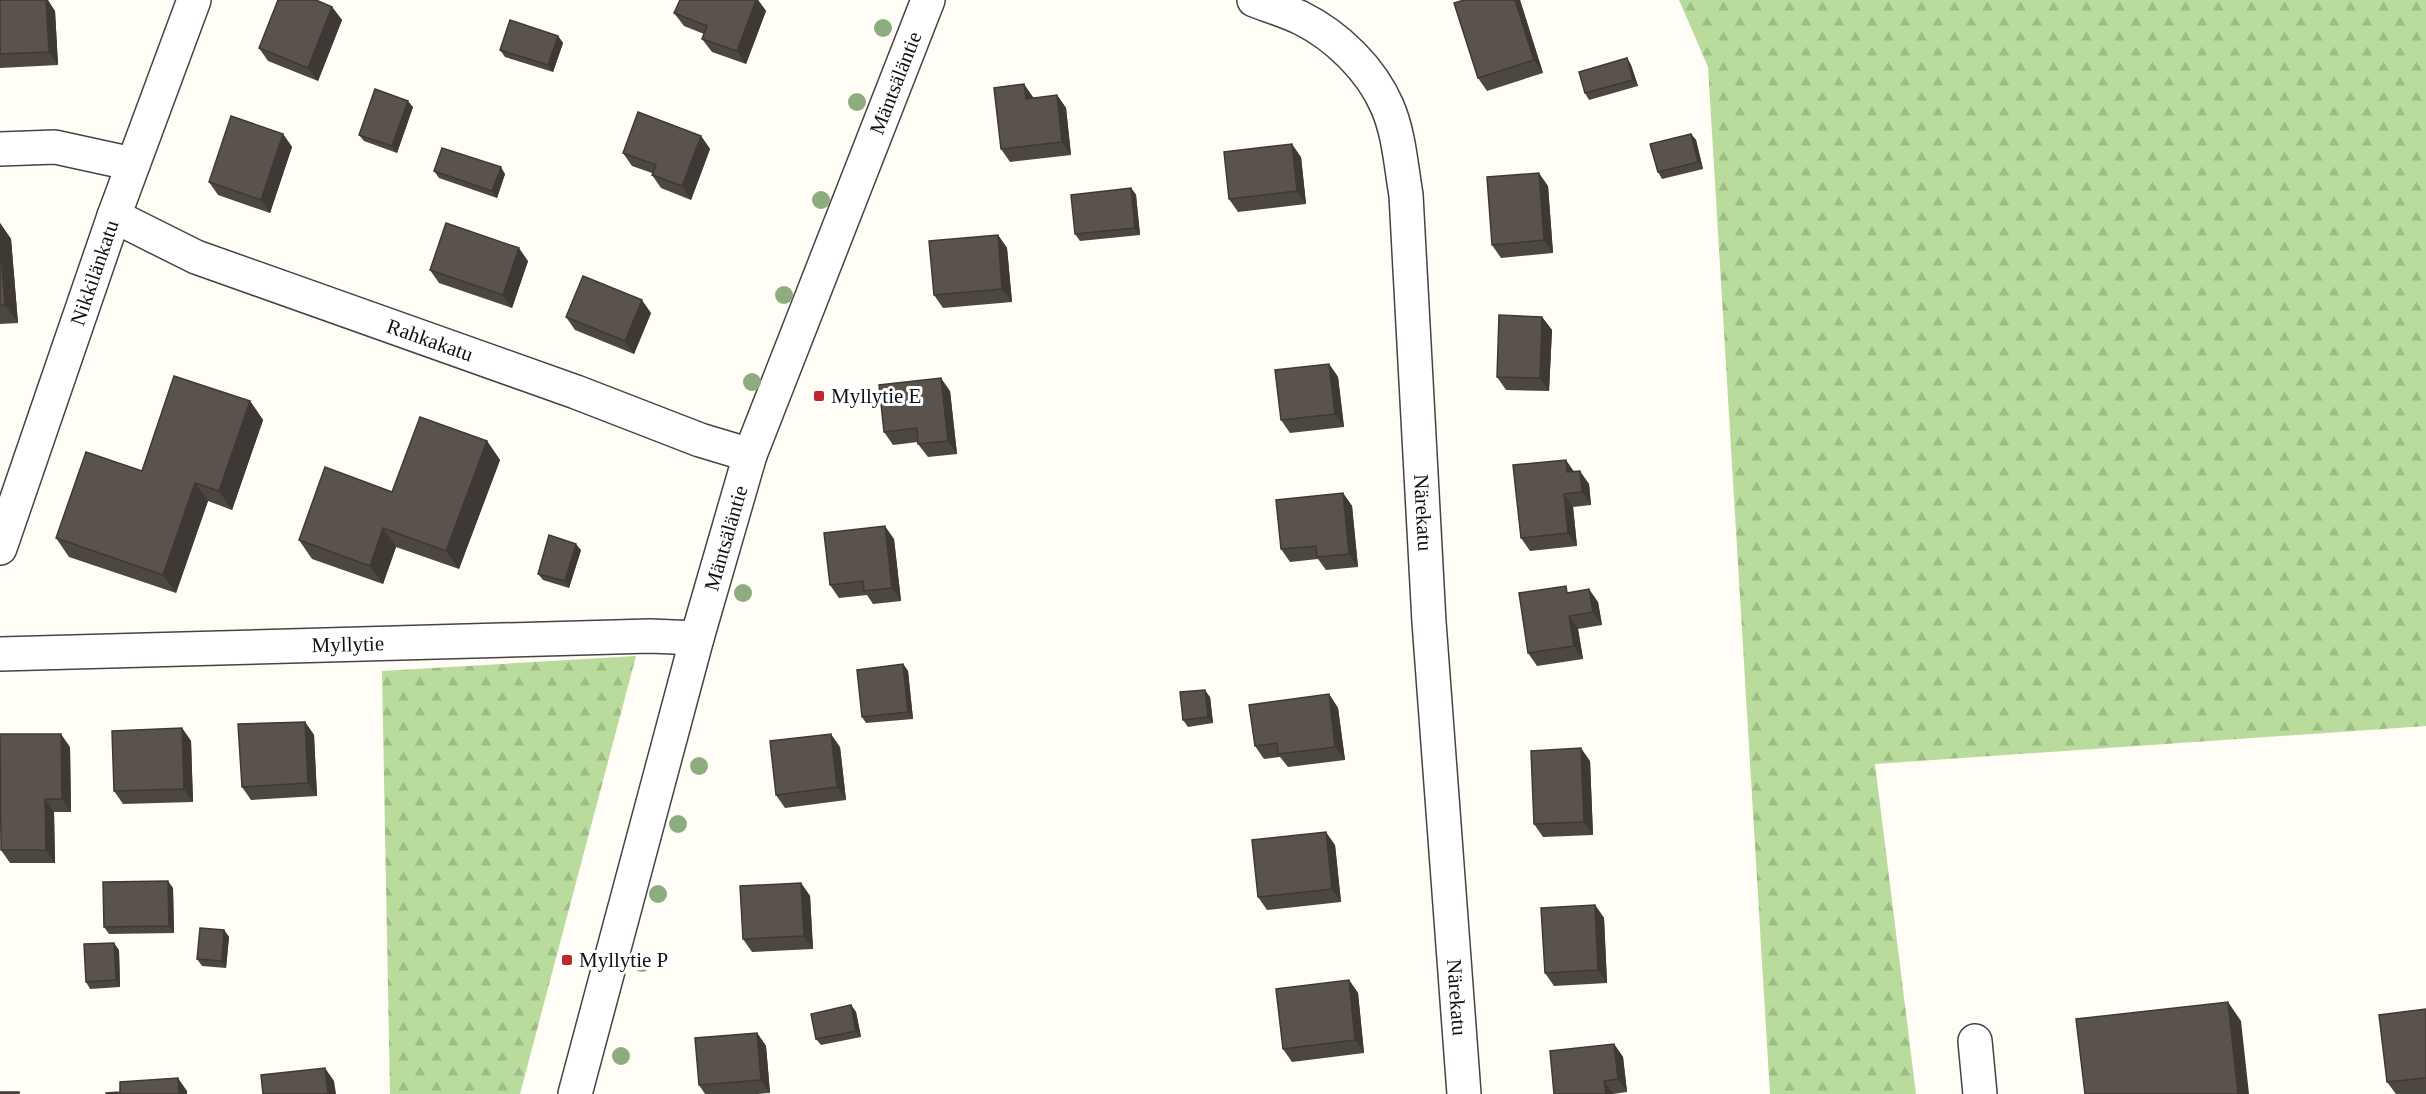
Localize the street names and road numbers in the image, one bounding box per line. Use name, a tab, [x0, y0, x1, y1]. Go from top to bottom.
street label: Mäntsäläntie	[865, 28, 926, 138]
street label: Nikkilänkatu	[65, 217, 124, 329]
street label: Rahkakatu	[384, 314, 477, 367]
street label: Närekatu	[1409, 473, 1437, 552]
street label: Mäntsäläntie	[699, 483, 753, 594]
street label: Myllytie	[311, 631, 384, 657]
street label: Närekatu	[1442, 958, 1472, 1037]

